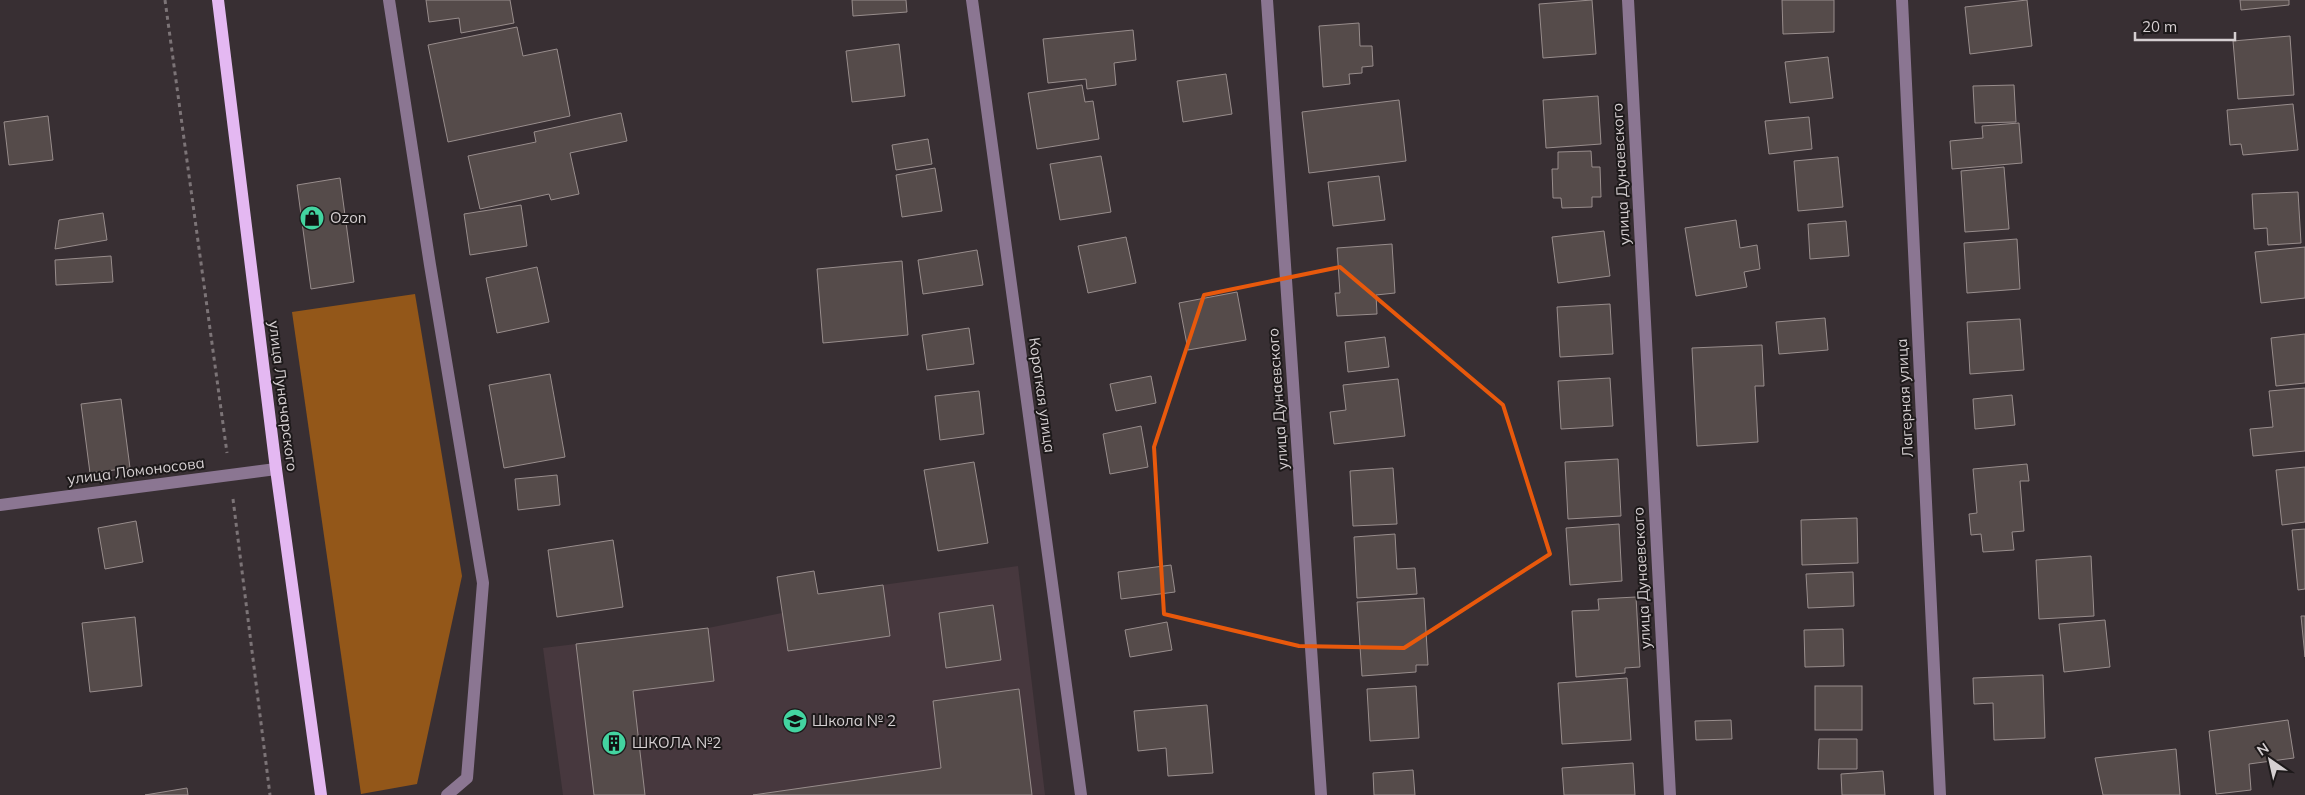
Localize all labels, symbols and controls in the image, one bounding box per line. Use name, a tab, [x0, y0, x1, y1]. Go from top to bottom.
scale bar	[2135, 10, 2235, 42]
text: 20 m	[2142, 17, 2177, 36]
street label: улица Дунаевского	[1607, 103, 1634, 245]
shop icon: Ozon	[299, 205, 325, 231]
place label: Ozon	[330, 208, 367, 227]
street label: улица Луначарского	[265, 319, 302, 472]
street label: улица Дунаевского	[1263, 328, 1292, 471]
street label: Короткая улица	[1025, 336, 1060, 454]
street label: Лагерная улица	[1892, 338, 1917, 458]
street label: улица Ломоносова	[66, 453, 206, 488]
street label: улица Дунаевского	[1628, 507, 1655, 649]
school or university icon: Школа № 2	[782, 708, 808, 734]
place label: Школа № 2	[812, 711, 896, 730]
building icon: ШКОЛА №2	[601, 730, 627, 756]
place label: ШКОЛА №2	[632, 733, 721, 752]
north arrow	[2245, 735, 2295, 785]
text: N	[2253, 739, 2272, 760]

